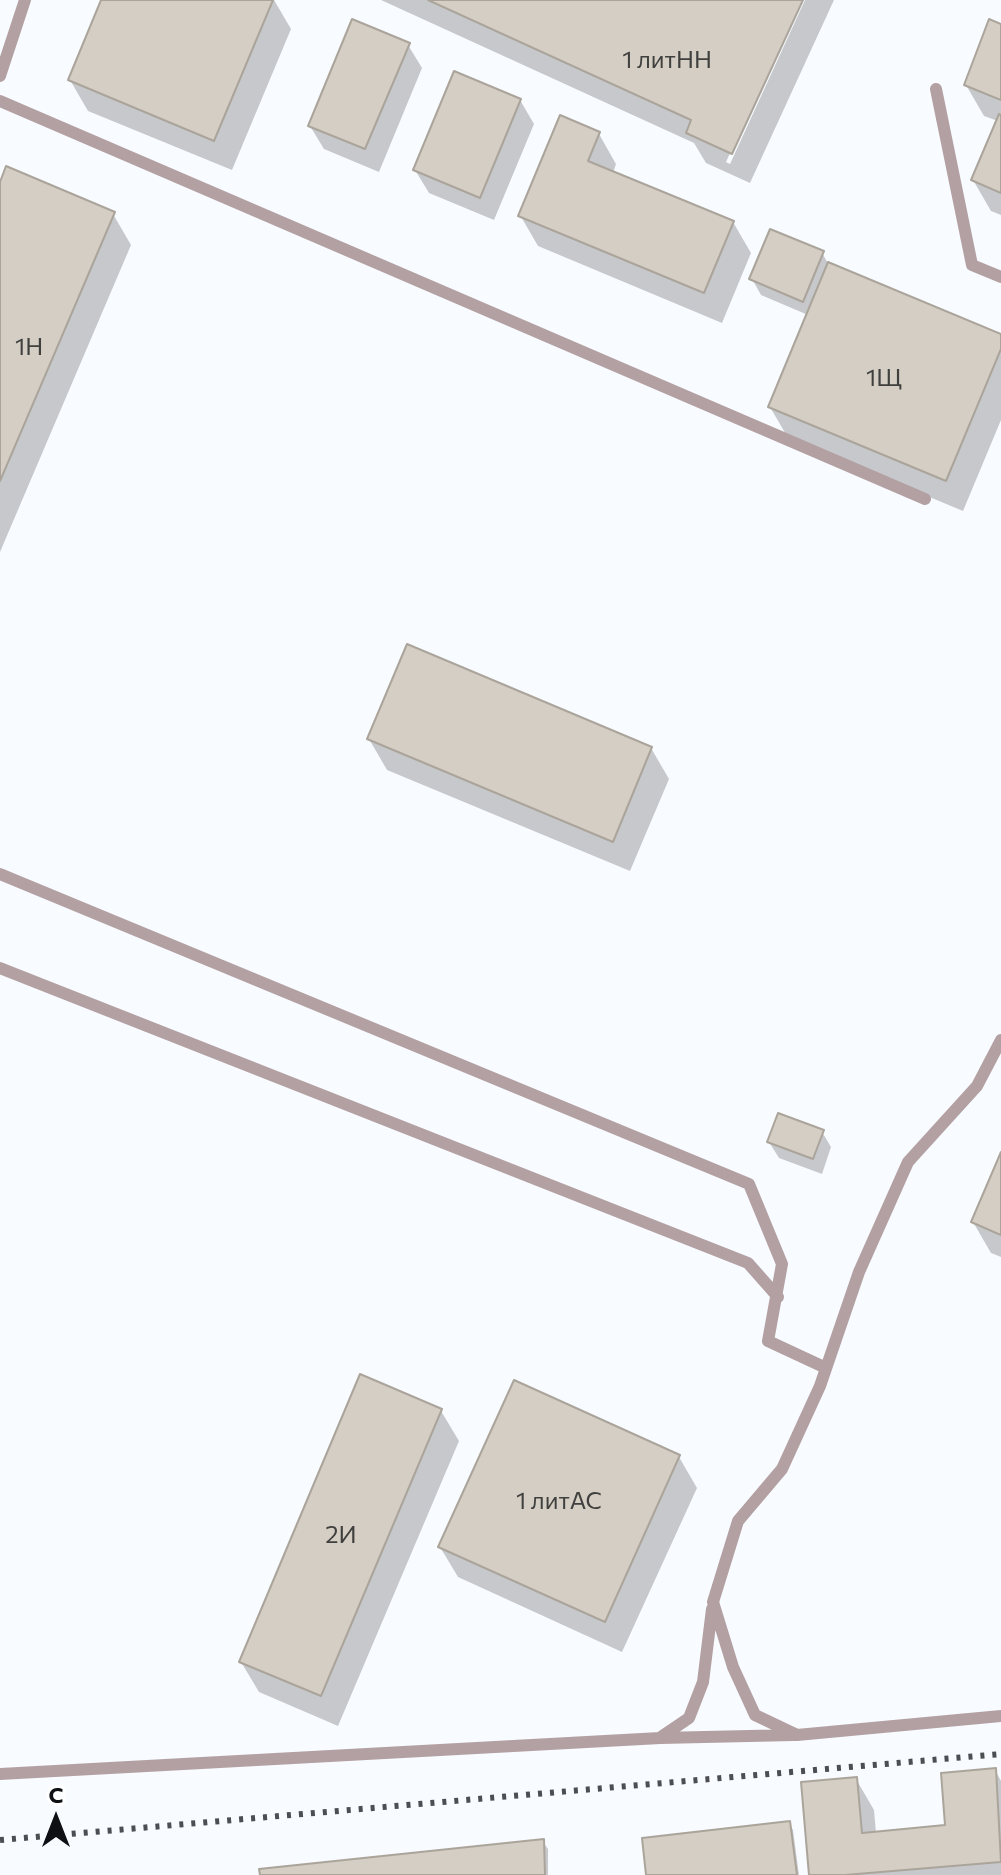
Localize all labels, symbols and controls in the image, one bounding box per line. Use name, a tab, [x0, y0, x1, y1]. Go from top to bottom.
house number: 1 литНН	[622, 46, 712, 74]
house number: 1Н	[15, 333, 43, 361]
house number: 1Щ	[866, 364, 902, 392]
house number: 1 литАС	[516, 1487, 602, 1515]
house number: 2И	[325, 1521, 357, 1549]
north arrow	[16, 1779, 96, 1859]
text: С	[48, 1781, 64, 1808]

